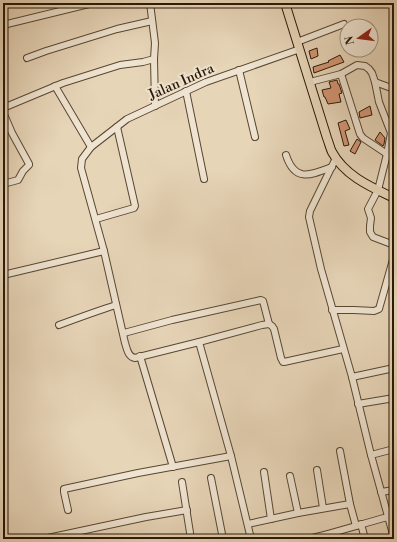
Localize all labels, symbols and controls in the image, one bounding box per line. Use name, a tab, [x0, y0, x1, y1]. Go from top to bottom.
north arrow	[339, 18, 379, 58]
text: N	[342, 34, 358, 46]
street label: Jalan Indra	[145, 59, 218, 105]

